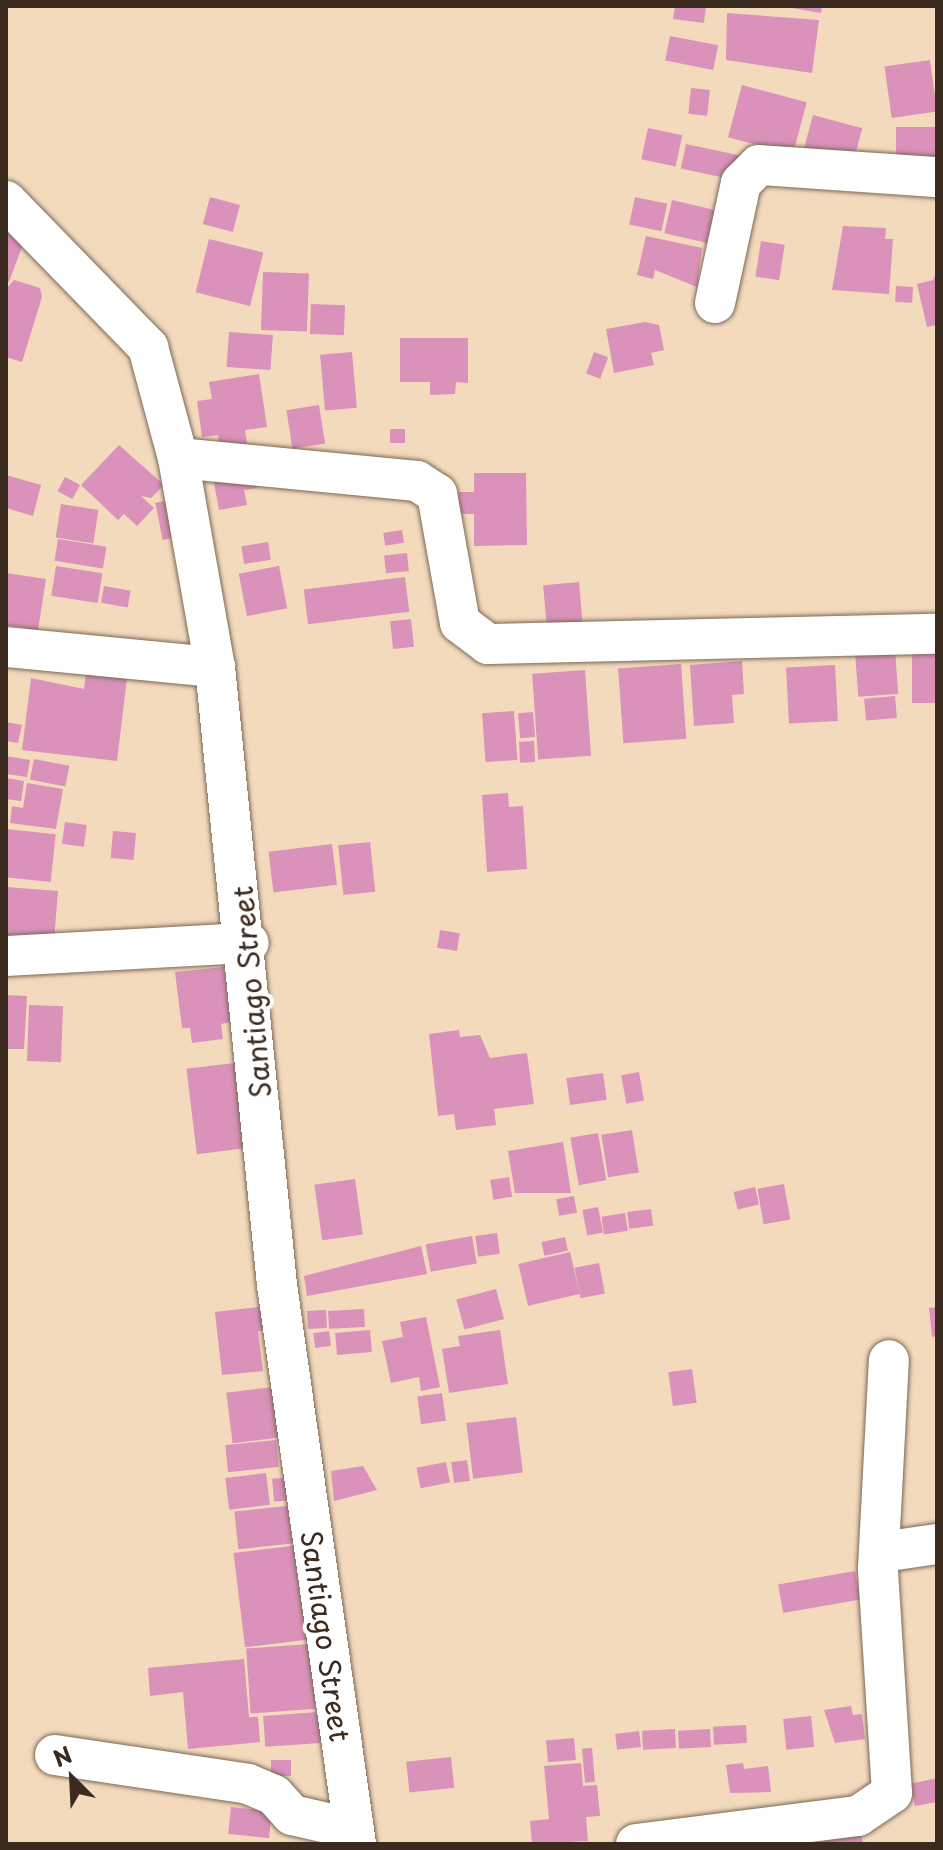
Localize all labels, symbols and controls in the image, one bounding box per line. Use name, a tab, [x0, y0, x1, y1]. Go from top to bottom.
street label: Santiago Street	[225, 884, 277, 1100]
street label: Santiago Street	[295, 1528, 357, 1744]
text: N	[47, 1737, 77, 1774]
north arrow	[32, 1738, 112, 1818]

